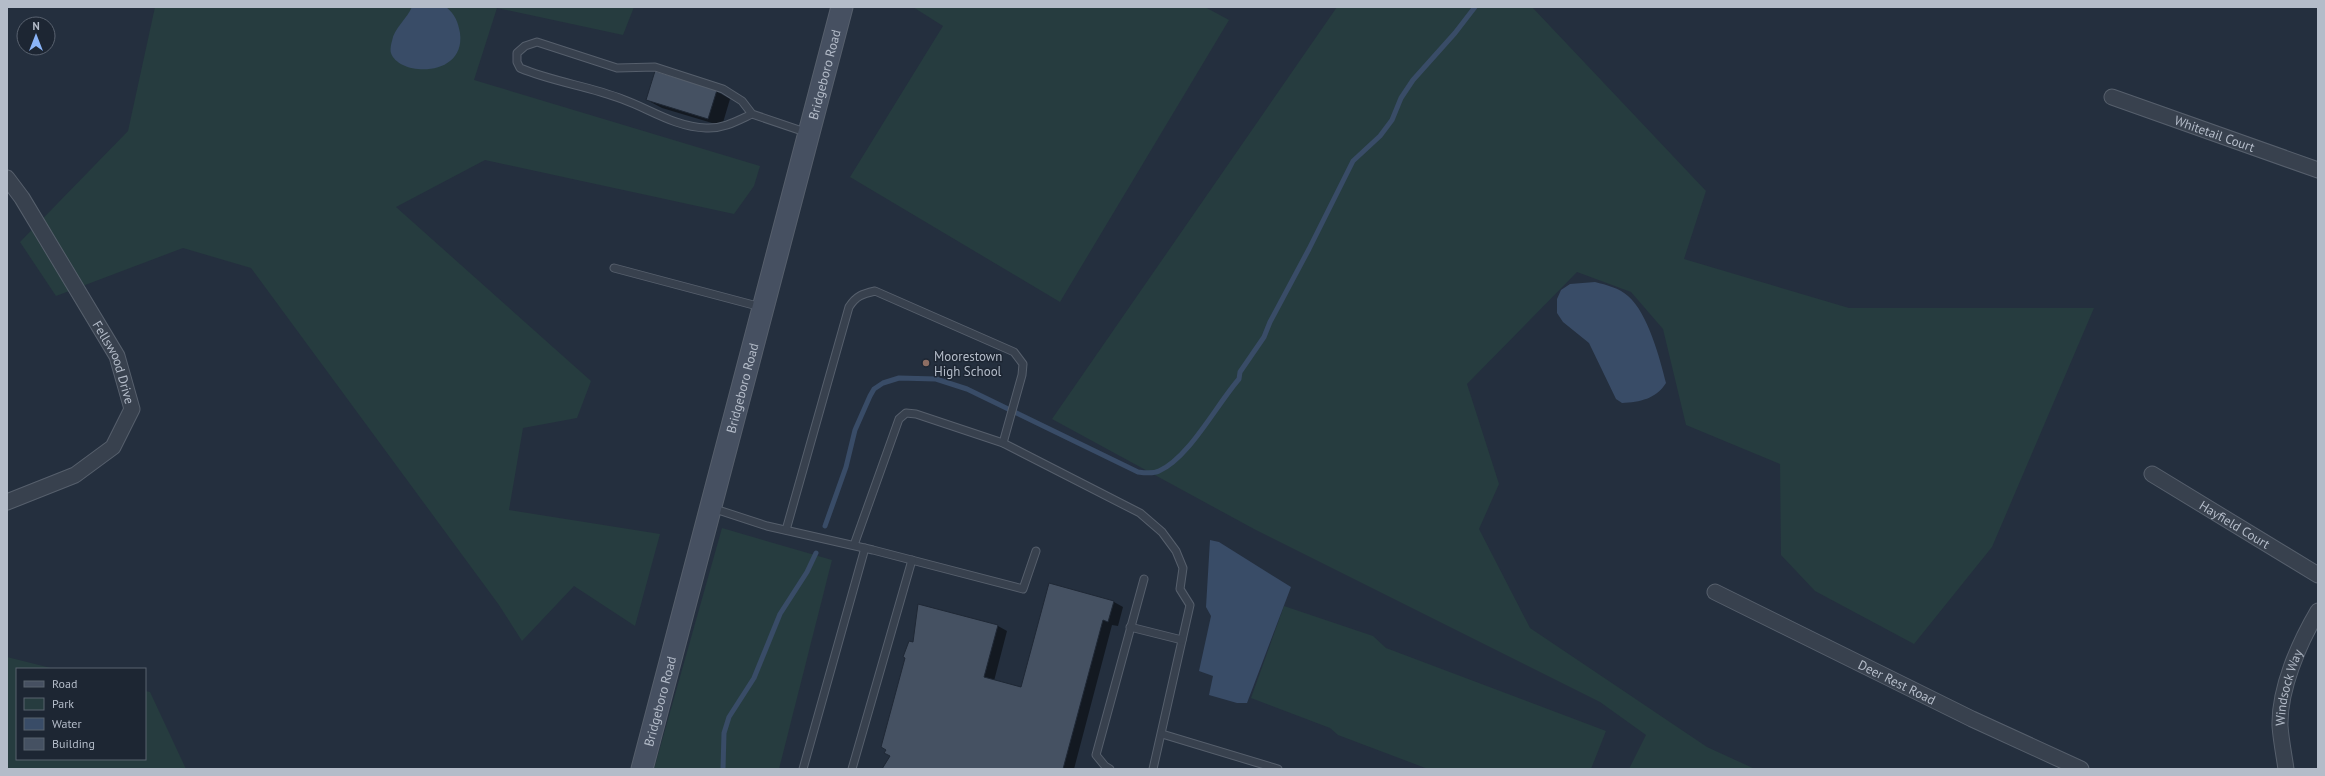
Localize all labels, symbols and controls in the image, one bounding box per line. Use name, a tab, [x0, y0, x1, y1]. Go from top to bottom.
north arrow	[16, 16, 56, 56]
text: N	[32, 19, 40, 33]
street label: Bridgeboro Road	[804, 28, 844, 121]
street label: Whitetail Court	[2172, 111, 2258, 156]
street label: Fellswood Drive	[89, 317, 139, 406]
street label: Bridgeboro Road	[722, 341, 762, 435]
place label: Moorestown High School	[934, 348, 1002, 380]
marker: Moorestown High School	[921, 358, 931, 368]
street label: Hayfield Court	[2197, 497, 2274, 553]
street label: Windsock Way	[2271, 647, 2306, 726]
street label: Bridgeboro Road	[640, 654, 680, 748]
street label: Deer Rest Road	[1855, 656, 1938, 708]
legend	[16, 668, 146, 760]
text: Road	[52, 676, 77, 691]
text: Park	[52, 696, 74, 711]
text: Water	[52, 716, 82, 731]
text: Building	[52, 736, 95, 751]

